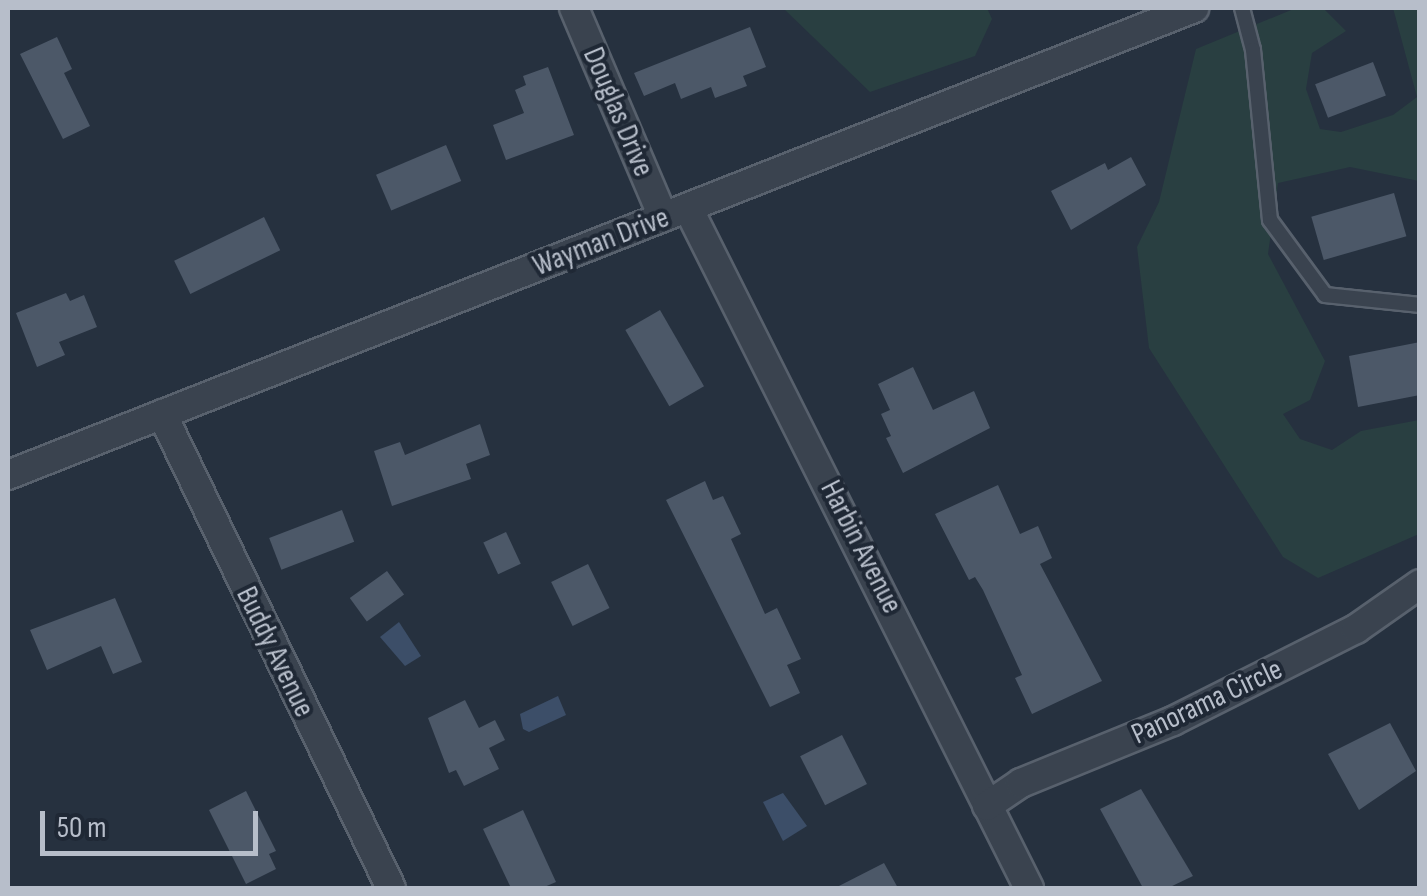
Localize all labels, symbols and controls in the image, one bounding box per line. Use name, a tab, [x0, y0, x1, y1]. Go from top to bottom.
street label: Douglas Drive	[575, 42, 661, 182]
street label: Wayman Drive	[528, 200, 674, 284]
street label: Harbin Avenue	[812, 475, 910, 619]
street label: Buddy Avenue	[228, 581, 322, 723]
street label: Panorama Circle	[1126, 651, 1288, 753]
scale bar	[45, 791, 262, 853]
text: 50 m	[57, 810, 106, 846]

